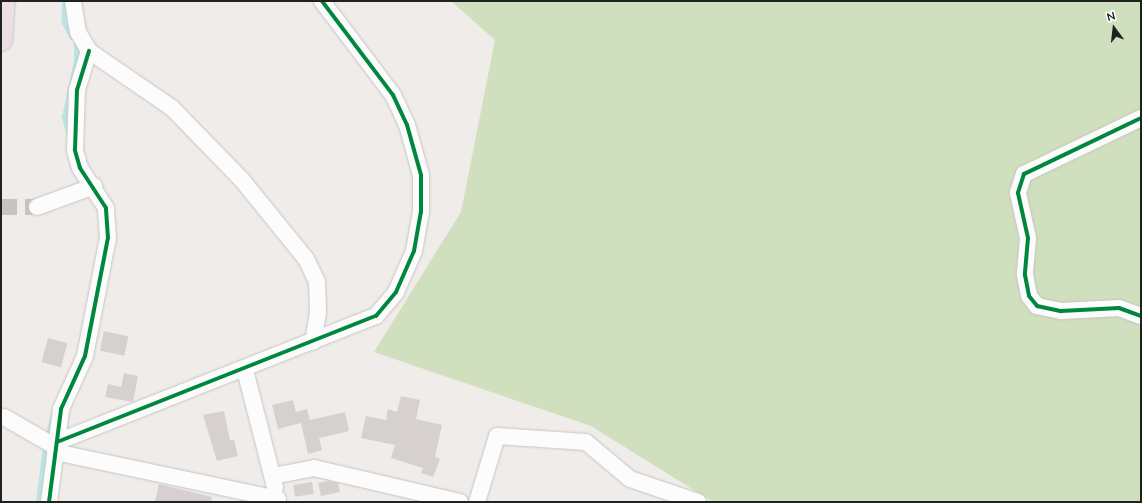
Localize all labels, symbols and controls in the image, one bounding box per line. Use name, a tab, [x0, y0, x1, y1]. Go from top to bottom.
north arrow	[1094, 8, 1134, 48]
text: N	[1105, 9, 1117, 24]

